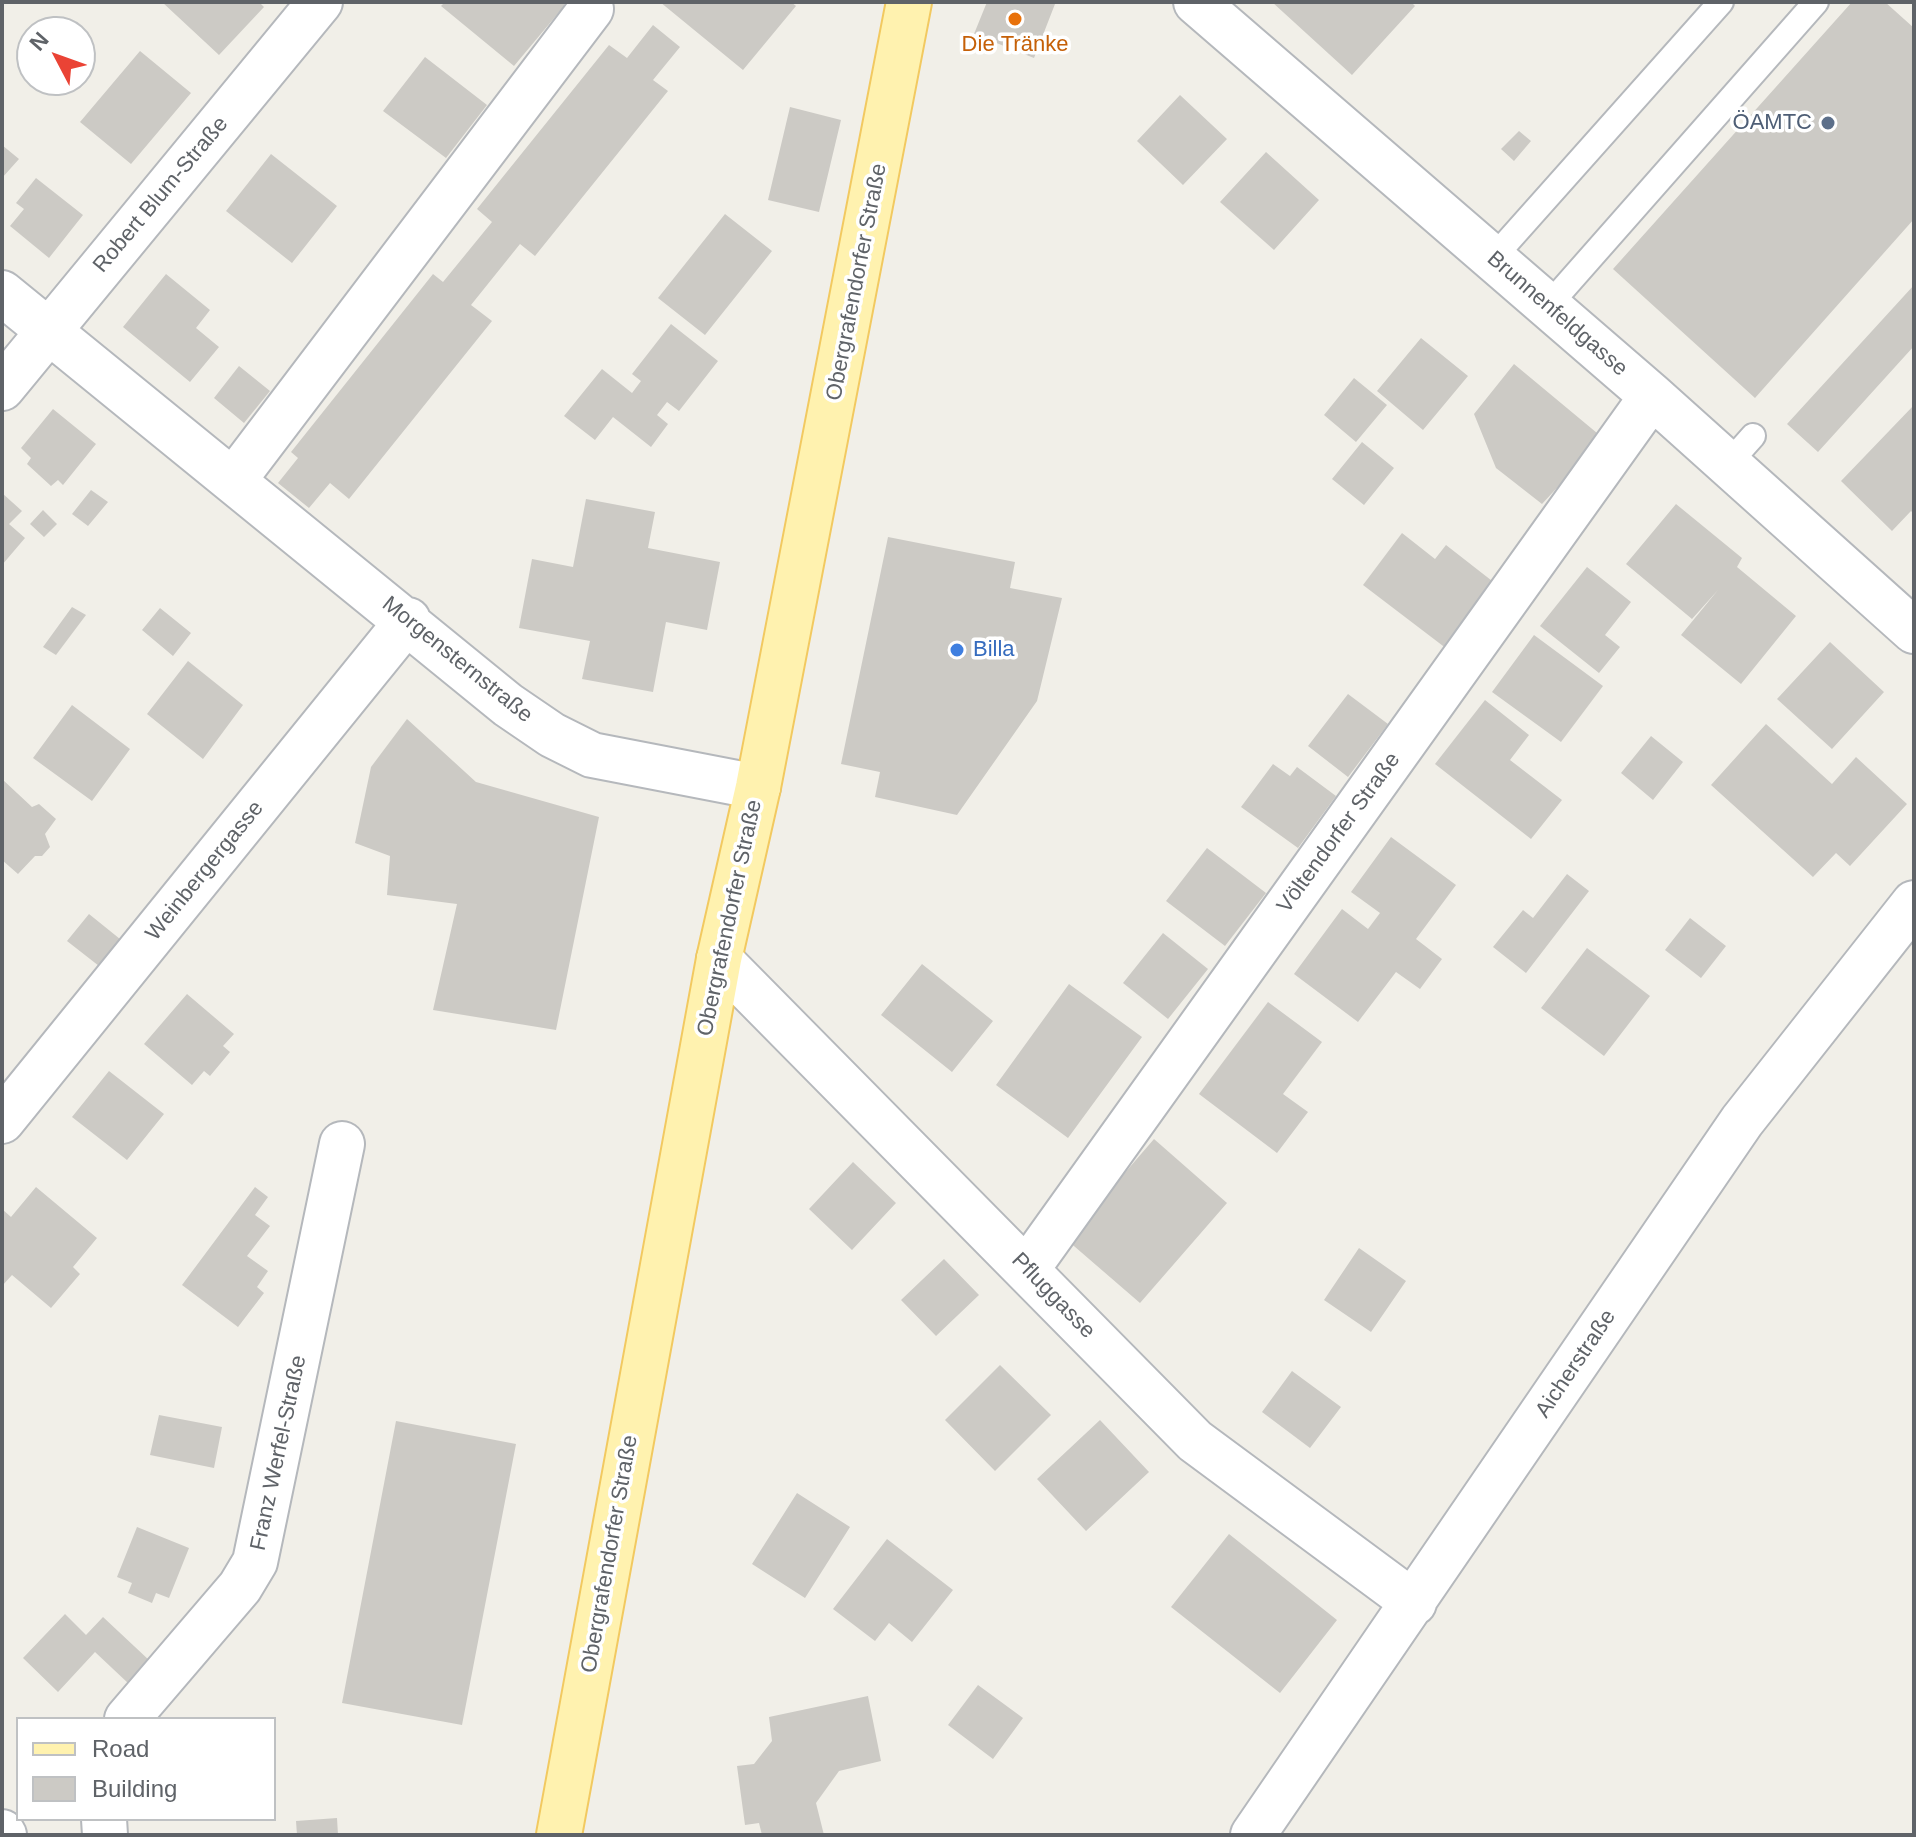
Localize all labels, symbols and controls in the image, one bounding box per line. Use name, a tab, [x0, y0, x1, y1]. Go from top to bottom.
marker: Die Tränke	[1006, 10, 1024, 28]
north arrow	[16, 16, 96, 96]
text: N	[24, 27, 54, 55]
place label: Die Tränke	[962, 32, 1068, 58]
place label: ÖAMTC	[1733, 110, 1812, 136]
street label: Robert Blum-Straße	[88, 112, 234, 278]
marker: ÖAMTC	[1819, 114, 1837, 132]
street label: Obergrafendorfer Straße	[821, 161, 893, 403]
street label: Brunnenfeldgasse	[1481, 246, 1633, 382]
street label: Morgensternstraße	[376, 591, 538, 729]
place label: Billa	[973, 637, 1015, 663]
marker: Billa	[948, 641, 966, 659]
street label: Völtendorfer Straße	[1272, 748, 1406, 918]
street label: Weinbergergasse	[141, 796, 269, 946]
street label: Obergrafendorfer Straße	[692, 797, 768, 1039]
street label: Pfluggasse	[1006, 1248, 1100, 1344]
street label: Aicherstraße	[1530, 1305, 1622, 1423]
street label: Franz Werfel-Straße	[245, 1353, 313, 1553]
street label: Obergrafendorfer Straße	[576, 1433, 644, 1675]
legend	[16, 1717, 276, 1821]
text: Road	[92, 1735, 149, 1762]
text: Building	[92, 1775, 177, 1802]

